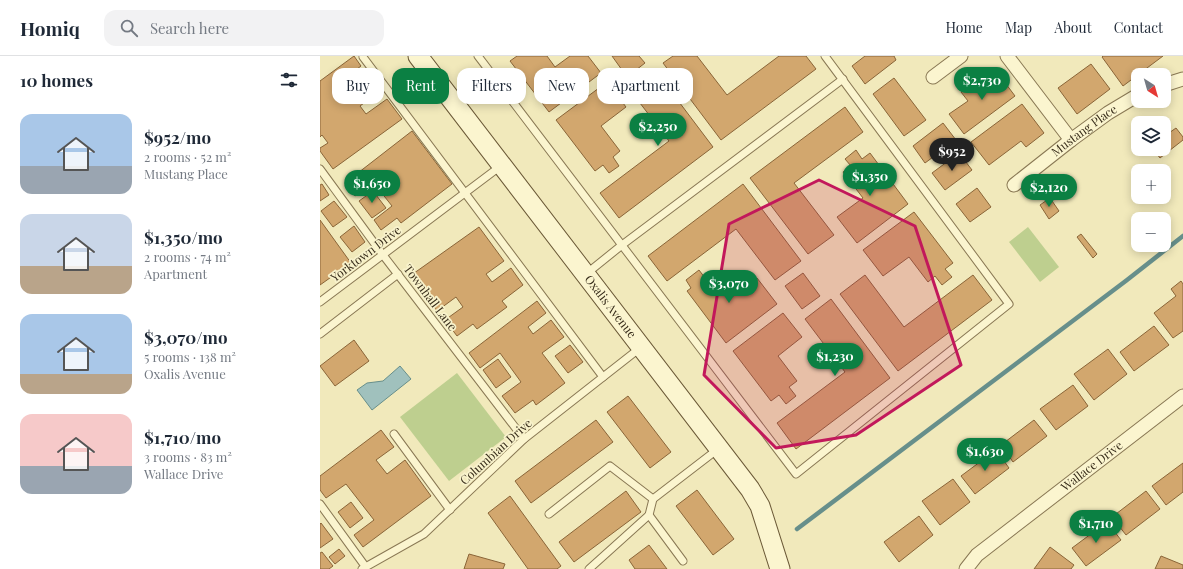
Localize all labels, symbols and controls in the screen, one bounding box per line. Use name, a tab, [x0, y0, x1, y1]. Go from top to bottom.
search box	[104, 10, 384, 46]
text: Homiq	[20, 15, 80, 41]
icon: search	[118, 17, 140, 39]
text: Search here	[150, 18, 229, 38]
text: Home	[945, 18, 983, 37]
text: Map	[1005, 18, 1032, 37]
text: About	[1054, 18, 1092, 37]
text: Contact	[1114, 18, 1163, 37]
pin: $2,730	[949, 67, 1015, 101]
chip: Buy	[332, 68, 384, 104]
chip: Rent	[392, 68, 449, 104]
chip: Filters	[457, 68, 526, 104]
chip: New	[534, 68, 589, 104]
chip: Apartment	[597, 68, 693, 104]
north arrow	[1131, 68, 1171, 108]
map controls	[1131, 68, 1171, 252]
text: 10 homes	[20, 69, 93, 91]
icon: filters	[278, 69, 300, 91]
text: $2,730	[963, 71, 1001, 88]
street label: Mustang Place	[1048, 100, 1120, 159]
pin: $2,250	[625, 113, 691, 147]
button: layers	[1131, 116, 1171, 156]
text: $2,250	[639, 117, 677, 134]
text: $952/mo	[144, 126, 211, 148]
icon: home	[52, 130, 100, 178]
pin: $952	[928, 138, 976, 172]
text: $952	[938, 142, 966, 159]
text: 2 rooms · 52 m²	[144, 148, 231, 165]
pin: $1,350	[837, 163, 903, 197]
button: +	[1131, 164, 1171, 204]
text: Mustang Place	[144, 165, 228, 182]
text: $1,350	[852, 167, 888, 184]
pin: $1,650	[339, 170, 405, 204]
text: $1,650	[353, 174, 391, 191]
pin: $2,120	[1016, 174, 1082, 208]
text: $2,120	[1030, 178, 1068, 195]
button: −	[1131, 212, 1171, 252]
street label: Yorktown Drive	[326, 222, 404, 285]
text: $1,350/mo	[144, 226, 223, 248]
icon: home	[52, 230, 100, 278]
text: 2 rooms · 74 m²	[144, 248, 231, 265]
street label: Townhall Lane	[401, 261, 461, 334]
text: Apartment	[144, 265, 207, 282]
pin: $3,070	[696, 270, 762, 304]
street label: Oxalis Avenue	[582, 271, 640, 341]
text: $3,070	[709, 274, 749, 291]
text: $3,070/mo	[144, 326, 228, 348]
icon: home	[52, 330, 100, 378]
pin: $1,230	[802, 343, 868, 377]
text: $1,230	[816, 347, 854, 364]
text: 5 rooms · 138 m²	[144, 348, 236, 365]
text: Oxalis Avenue	[144, 365, 226, 382]
street label: Columbian Drive	[456, 415, 535, 488]
text: $1,710/mo	[144, 426, 221, 448]
icon: home	[52, 430, 100, 478]
street label: Wallace Drive	[1057, 437, 1125, 495]
pin: $1,630	[952, 438, 1018, 472]
text: $1,630	[966, 442, 1004, 459]
text: 3 rooms · 83 m²	[144, 448, 232, 465]
text: Wallace Drive	[144, 465, 223, 482]
pin: $1,710	[1063, 510, 1129, 544]
text: $1,710	[1079, 514, 1114, 531]

